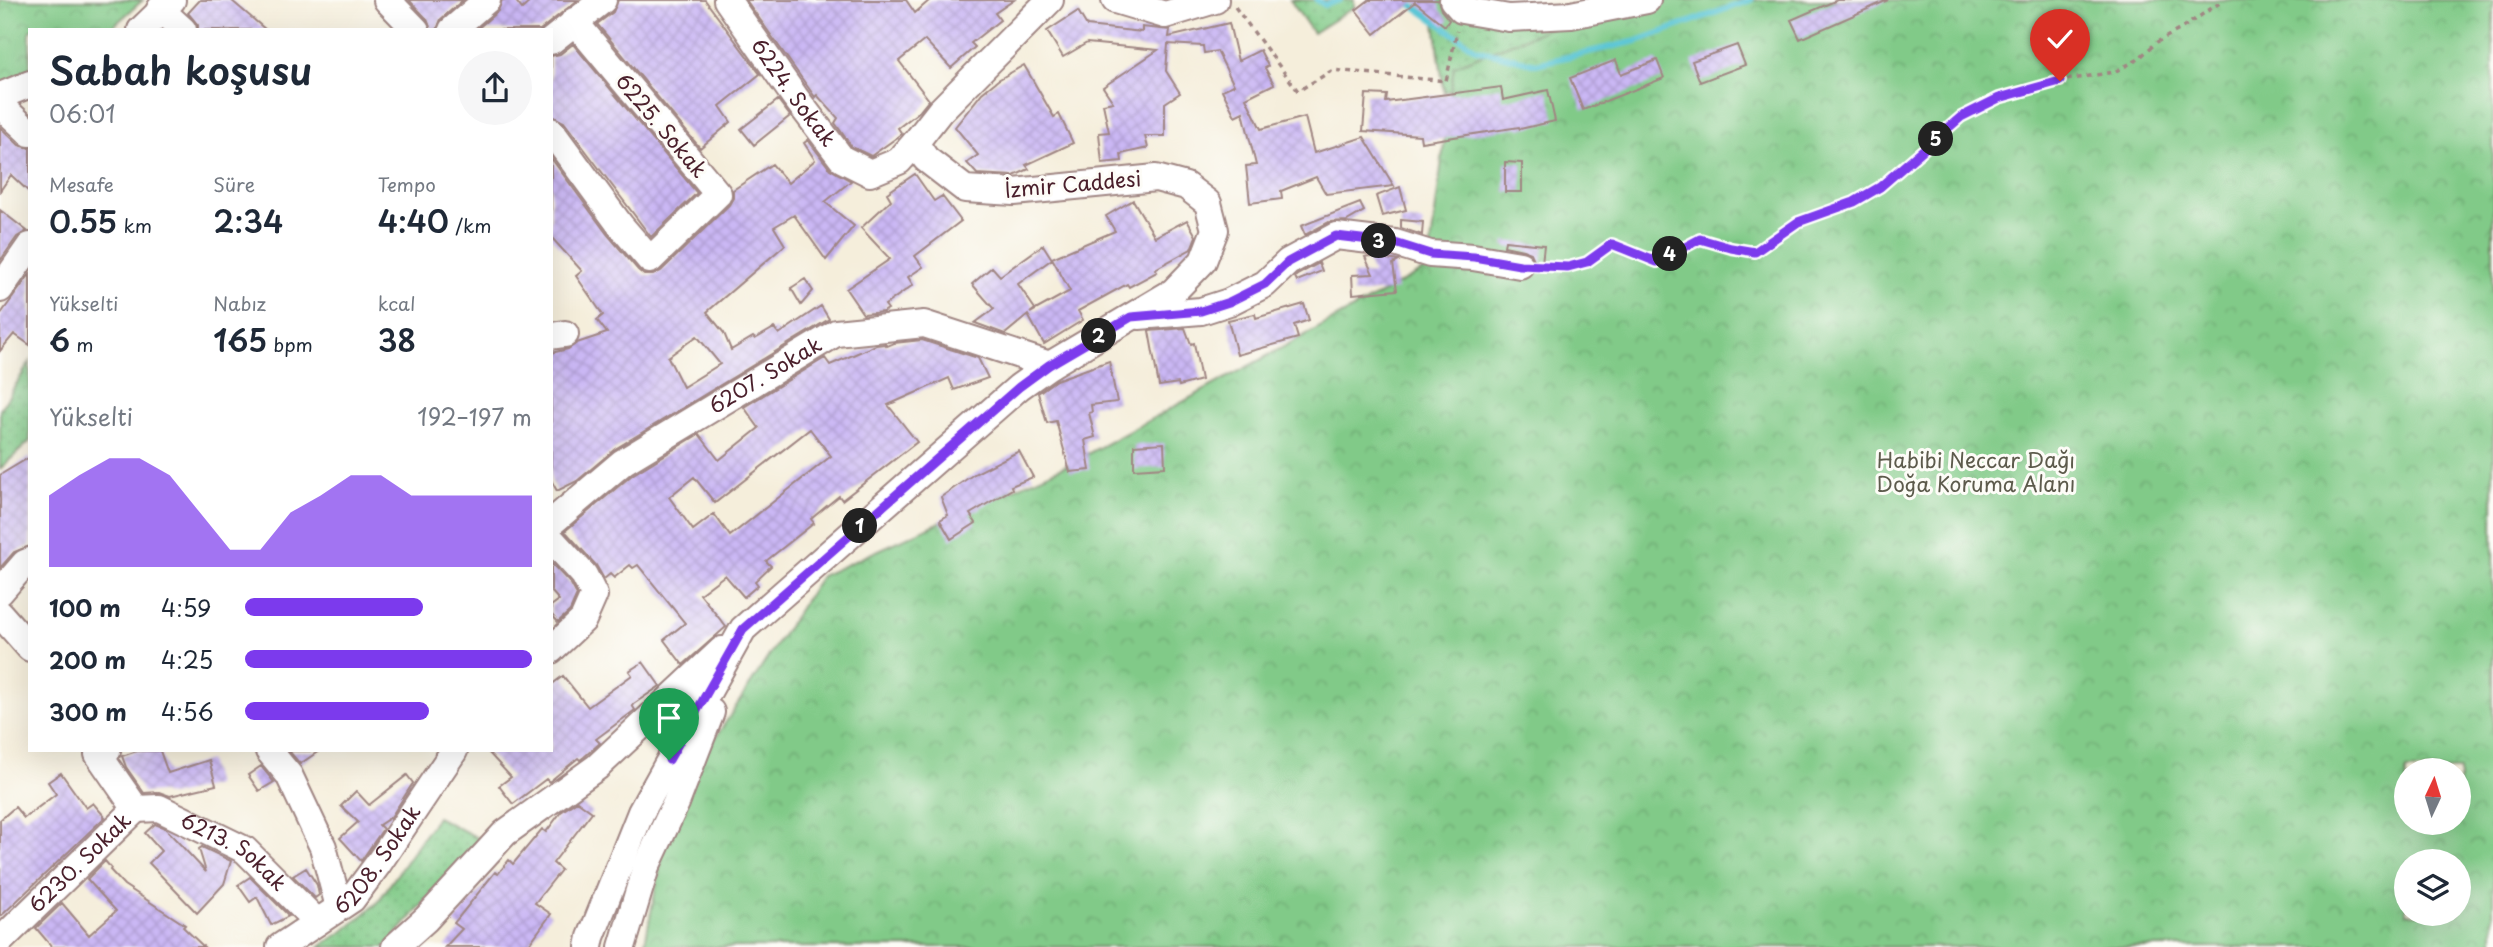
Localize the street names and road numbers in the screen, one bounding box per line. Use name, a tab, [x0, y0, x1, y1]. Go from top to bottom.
street label: 6224. Sokak	[744, 31, 845, 153]
street label: 6225. Sokak	[609, 65, 716, 184]
street label: İzmir Caddesi	[1003, 161, 1142, 205]
street label: 6207. Sokak	[702, 327, 827, 420]
street label: 6208. Sokak	[327, 798, 428, 921]
street label: 6213. Sokak	[176, 803, 295, 898]
street label: 6230. Sokak	[20, 804, 138, 919]

